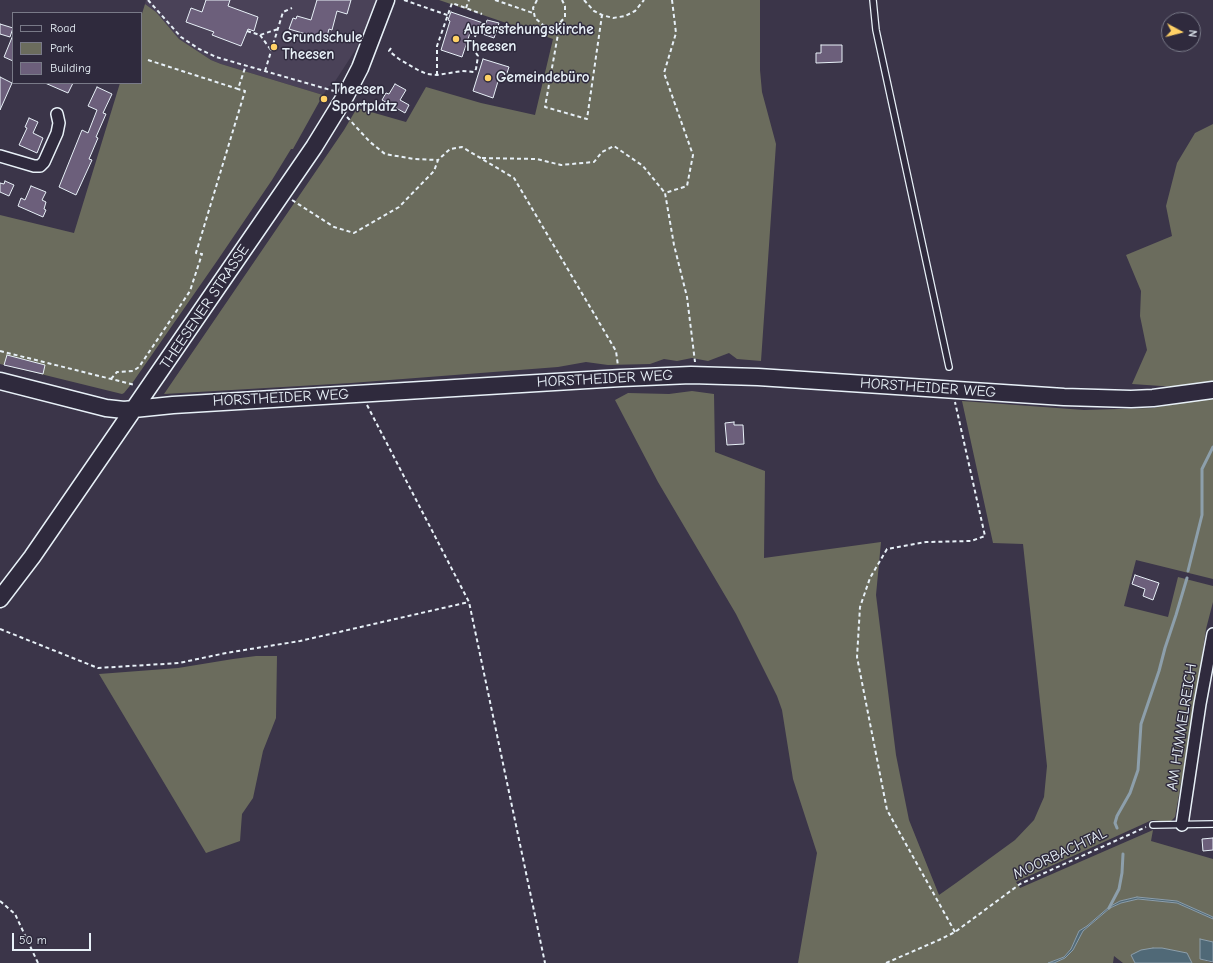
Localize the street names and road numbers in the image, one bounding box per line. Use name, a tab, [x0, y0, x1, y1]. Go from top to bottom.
street label: THEESENER STRASSE	[157, 241, 253, 373]
street label: HORSTHEIDER WEG	[536, 366, 674, 392]
street label: HORSTHEIDER WEG	[859, 374, 997, 402]
street label: HORSTHEIDER WEG	[212, 385, 350, 411]
street label: AM HIMMELREICH	[1163, 662, 1201, 792]
street label: MOORBACHTAL	[1010, 824, 1110, 884]

